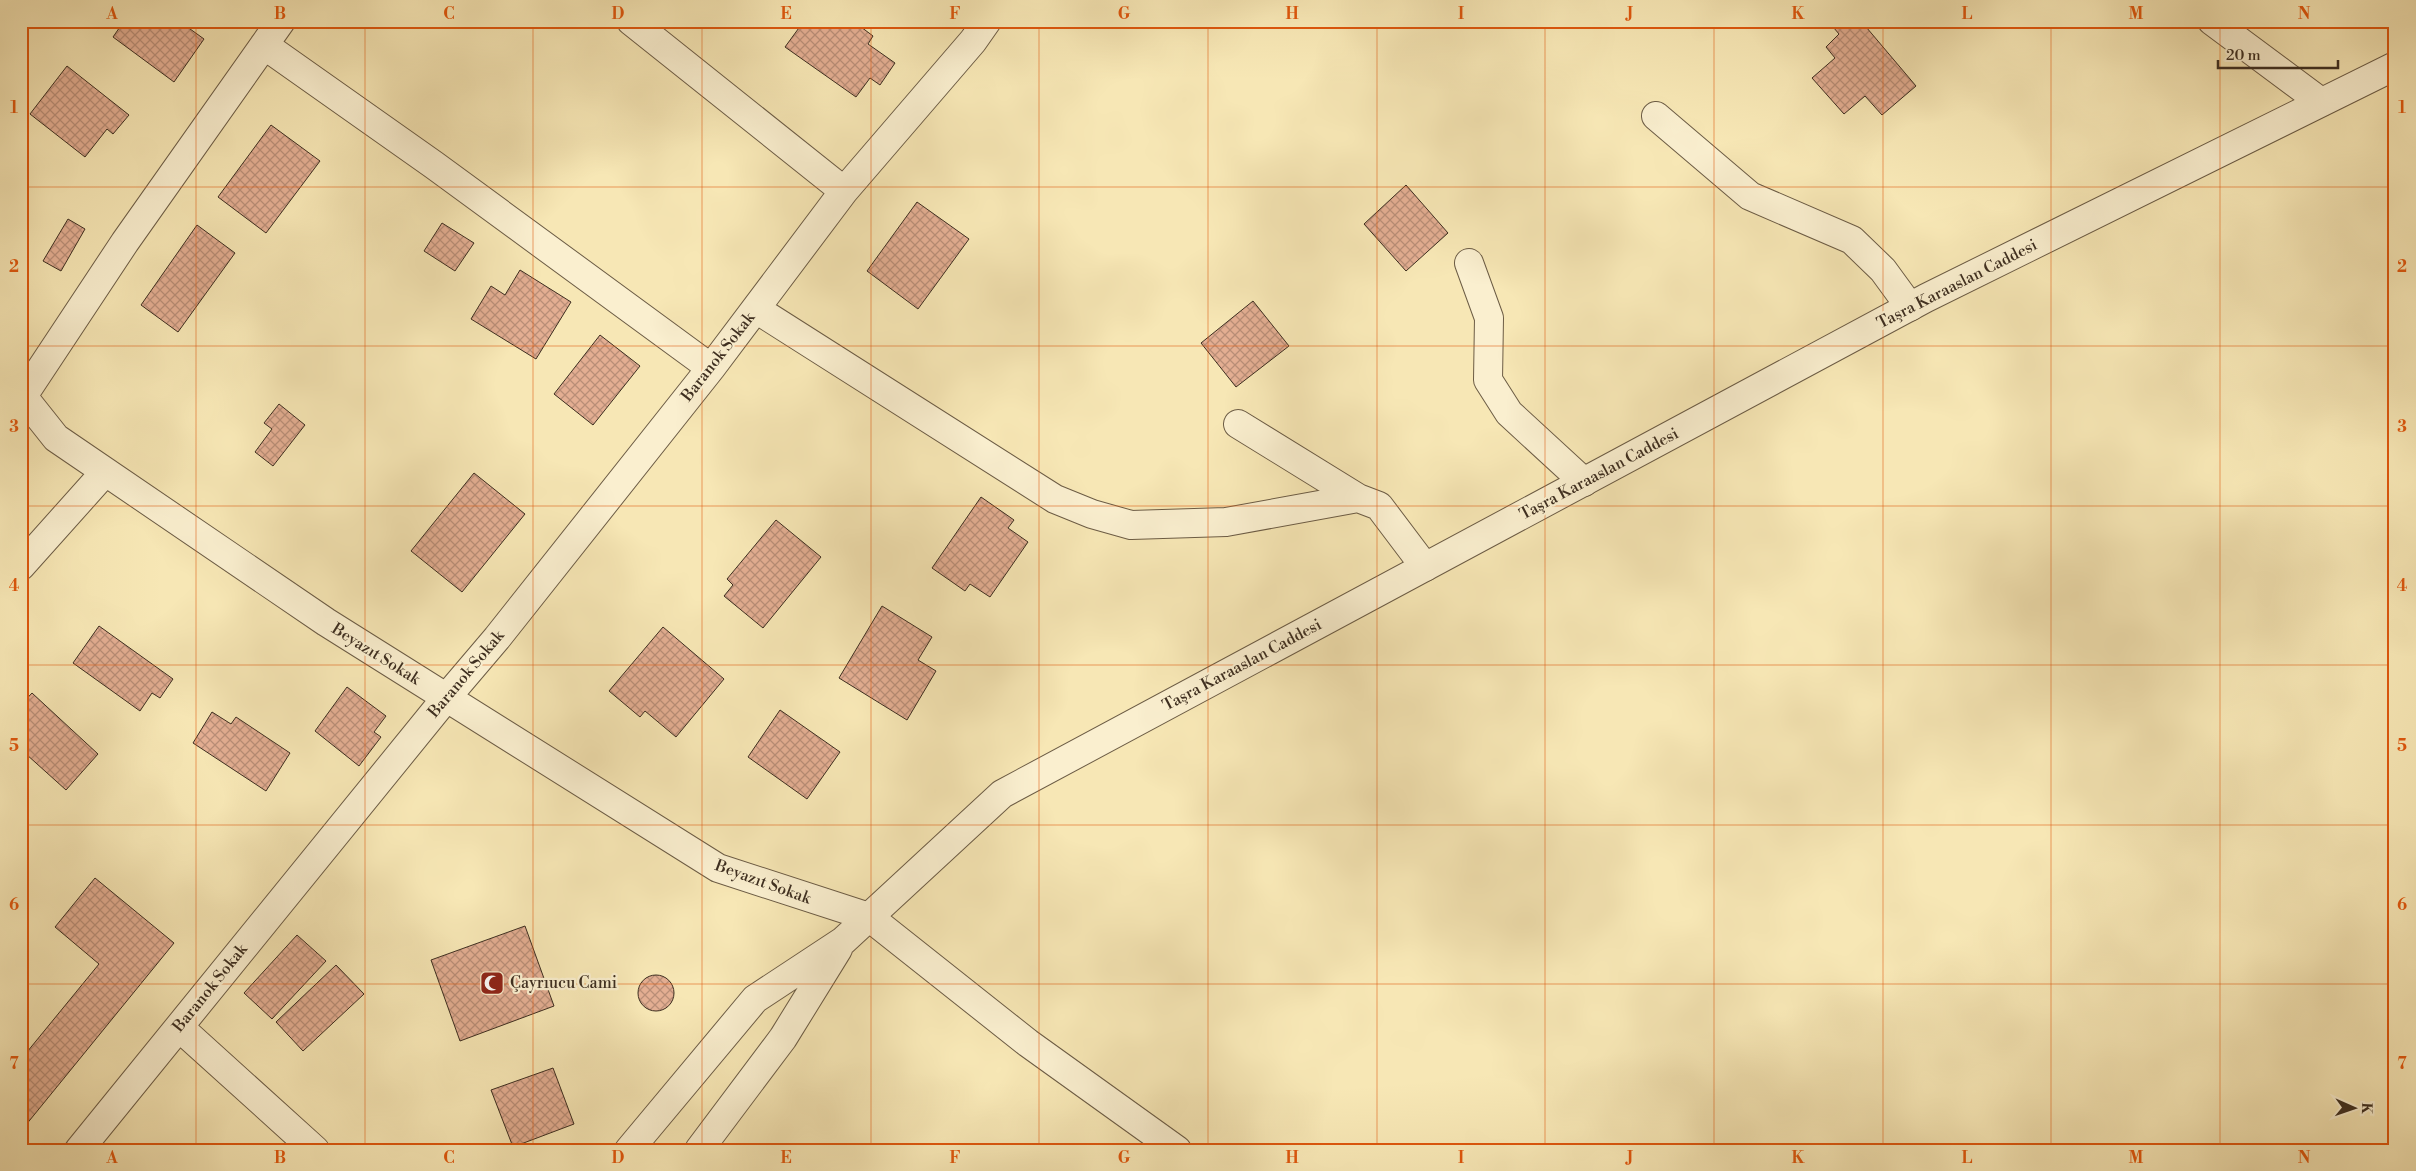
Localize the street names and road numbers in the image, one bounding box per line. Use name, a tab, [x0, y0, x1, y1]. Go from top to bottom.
street label: Taşra Karaaslan Caddesi	[1873, 235, 2041, 333]
street label: Baranok Sokak	[676, 307, 760, 406]
street label: Taşra Karaaslan Caddesi	[1516, 424, 1682, 524]
street label: Taşra Karaaslan Caddesi	[1159, 615, 1325, 715]
street label: Beyazıt Sokak	[327, 618, 425, 690]
street label: Baranok Sokak	[423, 625, 509, 723]
street label: Beyazıt Sokak	[711, 855, 815, 909]
street label: Baranok Sokak	[168, 938, 253, 1037]

